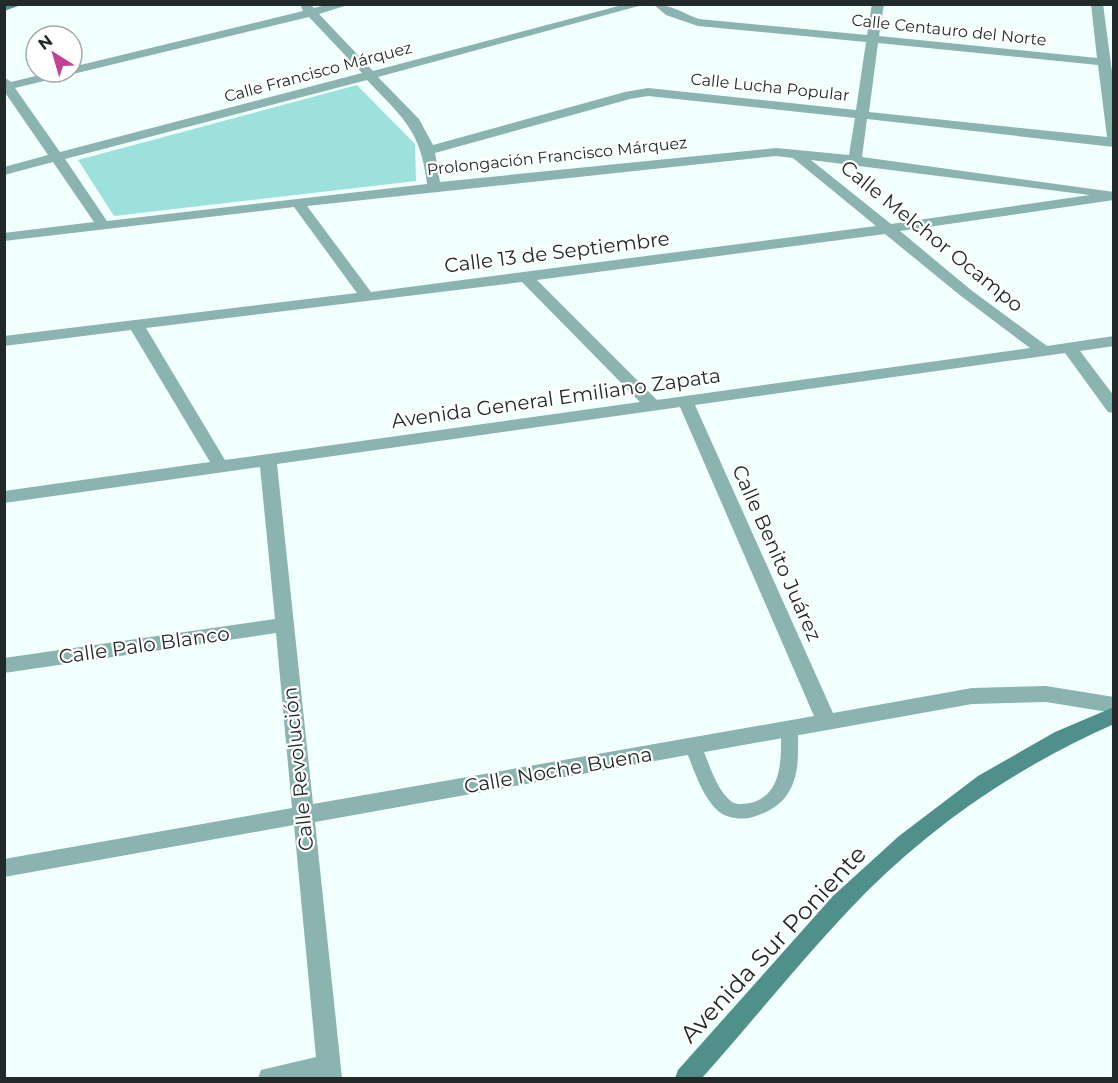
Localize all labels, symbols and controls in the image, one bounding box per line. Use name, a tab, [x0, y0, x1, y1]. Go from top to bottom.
street label: Calle Centauro del Norte	[851, 10, 1047, 50]
north arrow	[24, 24, 84, 84]
text: N	[34, 31, 56, 54]
street label: Calle Francisco Márquez	[222, 38, 414, 106]
street label: Calle Lucha Popular	[690, 69, 850, 105]
street label: Prolongación Francisco Márquez	[426, 133, 688, 179]
street label: Calle Melchor Ocampo	[836, 155, 1028, 317]
street label: Calle 13 de Septiembre	[443, 226, 671, 278]
street label: Avenida General Emiliano Zapata	[390, 363, 722, 433]
street label: Calle Benito Juárez	[727, 461, 827, 645]
street label: Calle Palo Blanco	[57, 621, 231, 669]
street label: Calle Revolución	[277, 686, 319, 852]
street label: Calle Noche Buena	[462, 742, 654, 798]
street label: Avenida Sur Poniente	[674, 839, 872, 1049]

